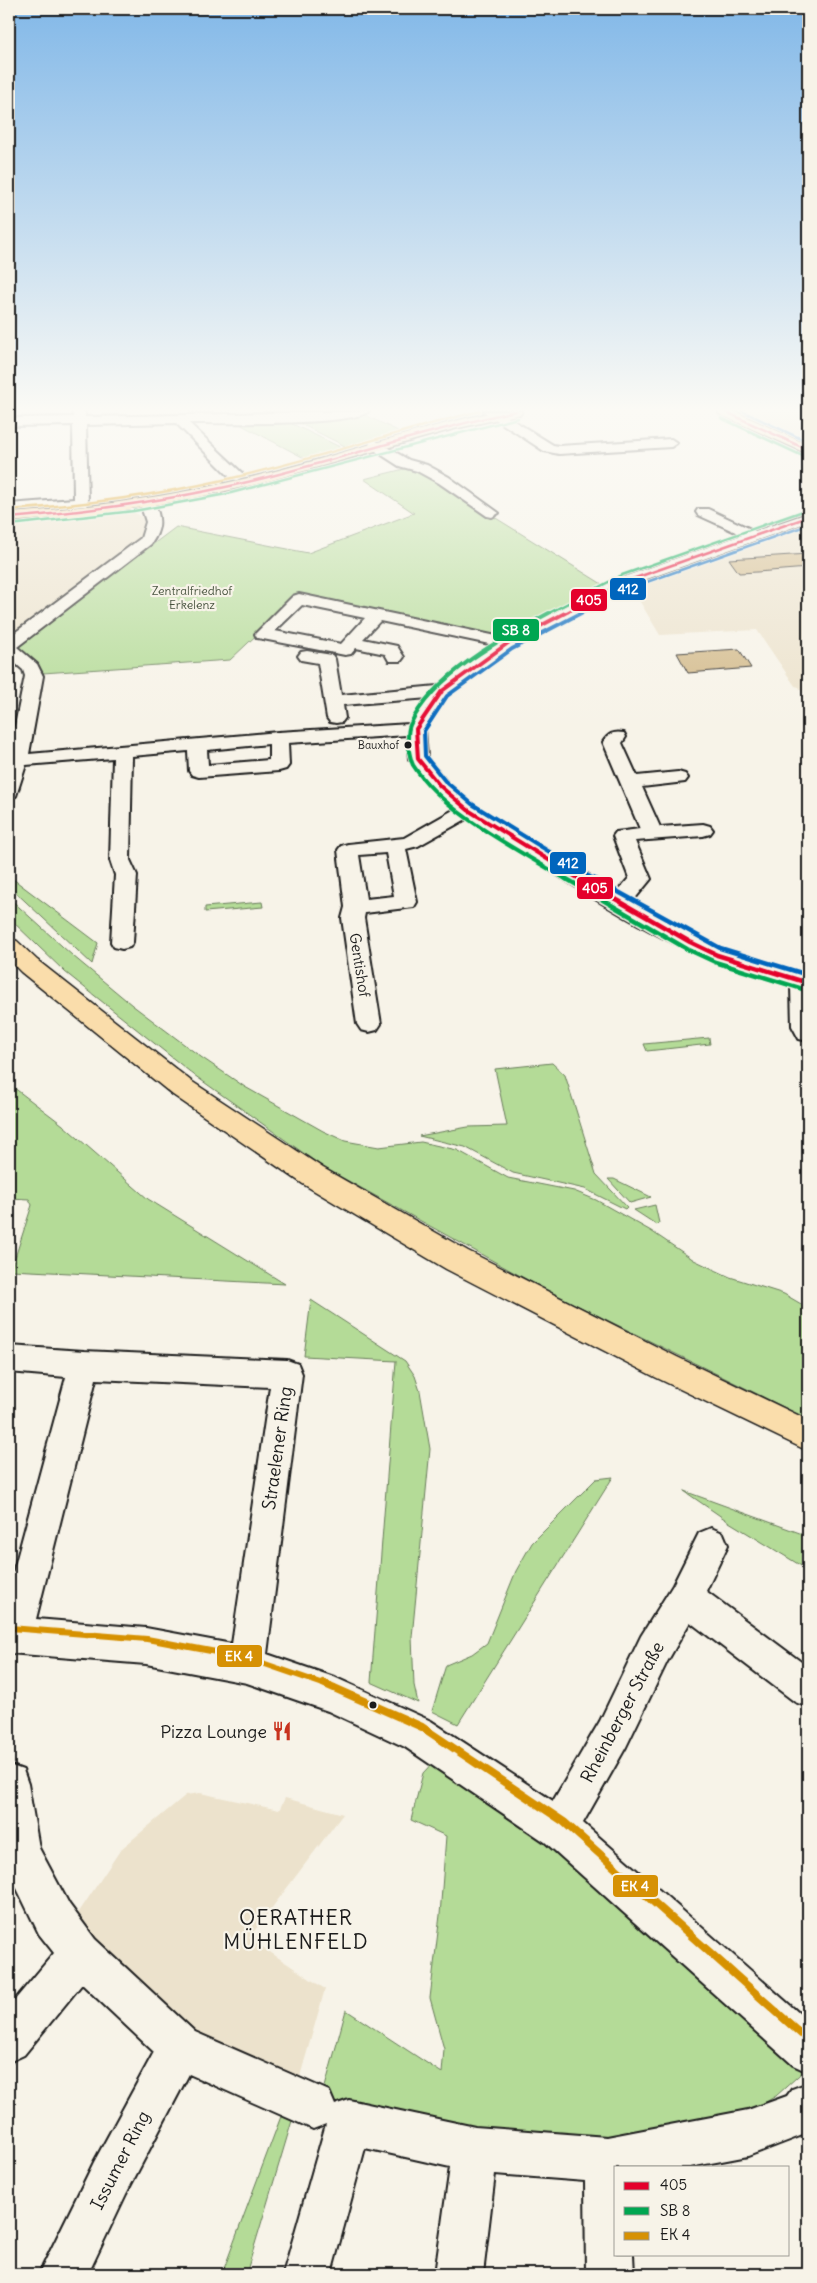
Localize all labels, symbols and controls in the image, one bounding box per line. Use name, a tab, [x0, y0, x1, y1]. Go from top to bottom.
line badge: 412	[609, 577, 647, 601]
text: 412	[617, 580, 639, 598]
park label: Zentralfriedhof Erkelenz	[152, 583, 233, 612]
line badge: 405	[570, 588, 608, 612]
text: 405	[576, 591, 602, 609]
line badge: SB 8	[492, 618, 540, 642]
text: SB 8	[502, 621, 530, 639]
place label: Bauxhof	[358, 738, 399, 752]
marker: Bauxhof	[403, 740, 413, 750]
line badge: 412	[549, 851, 587, 875]
text: 412	[557, 854, 579, 872]
line badge: 405	[576, 876, 614, 900]
text: 405	[582, 879, 608, 897]
street label: Gentishof	[346, 932, 375, 999]
street label: Straelener Ring	[257, 1385, 297, 1511]
street label: Rheinberger Straße	[575, 1637, 669, 1787]
line badge: EK 4	[216, 1644, 263, 1668]
text: EK 4	[225, 1647, 253, 1665]
unlabelled marker	[368, 1700, 378, 1710]
place label: Pizza Lounge	[160, 1720, 267, 1743]
restaurant icon: Pizza Lounge	[271, 1720, 293, 1742]
line badge: EK 4	[612, 1874, 659, 1898]
text: EK 4	[621, 1877, 649, 1895]
district label: OERATHER MÜHLENFELD	[223, 1904, 369, 1955]
street label: Issumer Ring	[85, 2107, 155, 2213]
legend	[614, 2166, 790, 2256]
text: 405	[660, 2175, 687, 2194]
text: SB 8	[660, 2201, 690, 2220]
text: EK 4	[660, 2225, 691, 2244]

